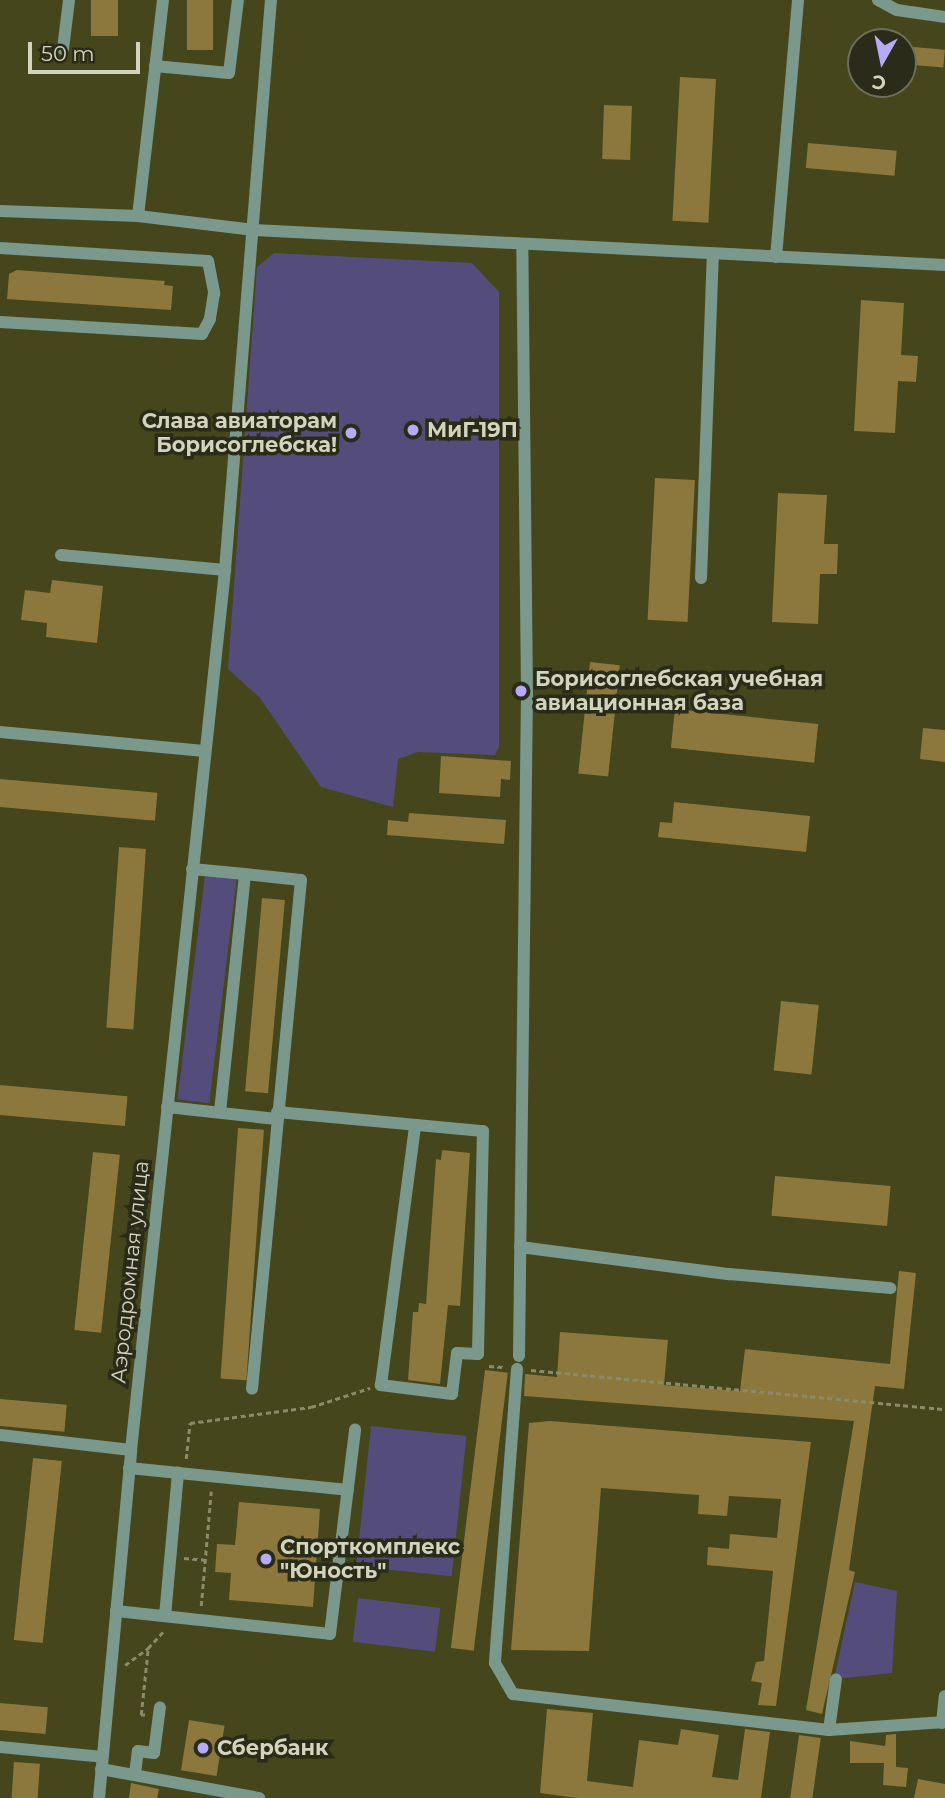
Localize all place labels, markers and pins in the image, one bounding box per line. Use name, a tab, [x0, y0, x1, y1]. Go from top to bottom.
place label: Слава авиаторам Борисоглебска!	[142, 408, 337, 458]
place label: МиГ-19П	[427, 417, 518, 443]
marker: МиГ-19П	[405, 422, 421, 438]
marker: Слава авиаторам Борисоглебска!	[343, 425, 359, 441]
place label: Борисоглебская учебная авиационная база	[535, 666, 823, 716]
marker: Борисоглебская учебная авиационная база	[513, 683, 529, 699]
place label: Спорткомплекс "Юность"	[280, 1534, 460, 1584]
marker: Спорткомплекс "Юность"	[258, 1551, 274, 1567]
place label: Сбербанк	[217, 1735, 328, 1761]
marker: Сбербанк	[195, 1740, 211, 1756]

